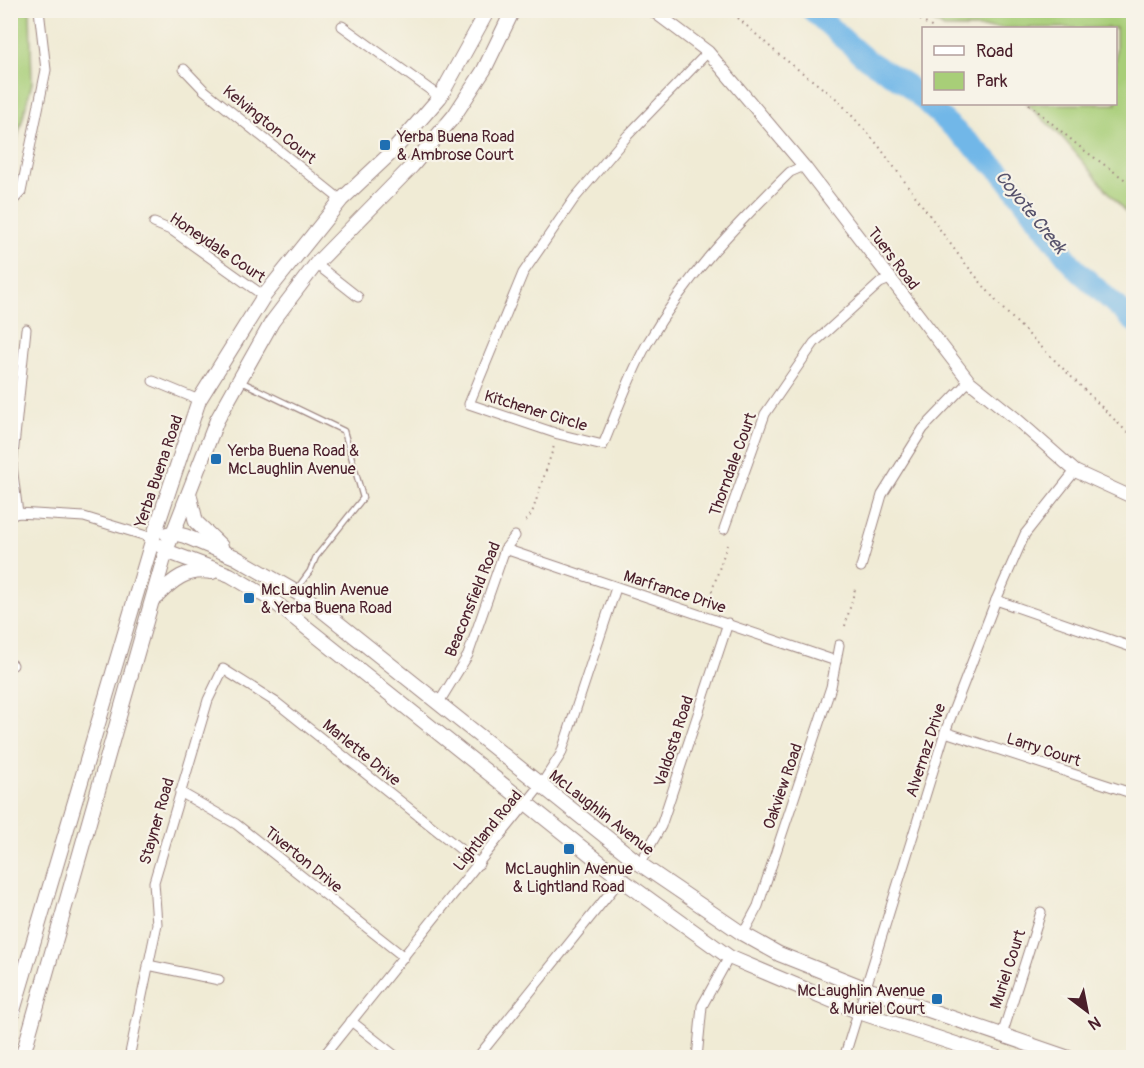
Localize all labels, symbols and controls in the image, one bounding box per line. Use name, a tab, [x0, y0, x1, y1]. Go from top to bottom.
legend	[922, 27, 1117, 105]
text: Road	[976, 40, 1013, 63]
text: Park	[976, 70, 1008, 93]
street label: Kelvington Court	[219, 81, 321, 169]
place label: Yerba Buena Road & Ambrose Court	[396, 127, 515, 165]
marker: Yerba Buena Road & Ambrose Court	[378, 138, 392, 152]
water label: Coyote Creek	[990, 166, 1072, 260]
street label: Honeydale Court	[166, 208, 270, 288]
street label: Tuers Road	[863, 223, 923, 294]
street label: Kitchener Circle	[482, 386, 590, 436]
street label: Thorndale Court	[705, 409, 761, 519]
street label: Yerba Buena Road	[130, 412, 188, 531]
place label: Yerba Buena Road & McLaughlin Avenue	[227, 441, 359, 479]
marker: Yerba Buena Road & McLaughlin Avenue	[209, 452, 223, 466]
street label: Beaconsfield Road	[441, 539, 505, 660]
street label: Marfrance Drive	[621, 566, 729, 618]
place label: McLaughlin Avenue & Yerba Buena Road	[261, 580, 392, 618]
marker: McLaughlin Avenue & Yerba Buena Road	[242, 591, 256, 605]
street label: Valdosta Road	[650, 693, 698, 789]
street label: Alvernaz Drive	[901, 701, 951, 800]
street label: Marlette Drive	[318, 715, 405, 790]
street label: Larry Court	[1004, 729, 1084, 772]
street label: Oakview Road	[759, 741, 807, 832]
street label: McLaughlin Avenue	[545, 766, 658, 860]
street label: Stayner Road	[135, 776, 179, 867]
street label: Lightland Road	[449, 786, 526, 875]
street label: Tiverton Drive	[260, 822, 346, 897]
marker: McLaughlin Avenue & Lightland Road	[562, 842, 576, 856]
place label: McLaughlin Avenue & Lightland Road	[505, 859, 633, 897]
street label: Muriel Court	[986, 927, 1030, 1011]
place label: McLaughlin Avenue & Muriel Court	[797, 981, 926, 1019]
north arrow	[1057, 981, 1117, 1041]
marker: McLaughlin Avenue & Muriel Court	[930, 992, 944, 1006]
text: N	[1084, 1012, 1104, 1034]

